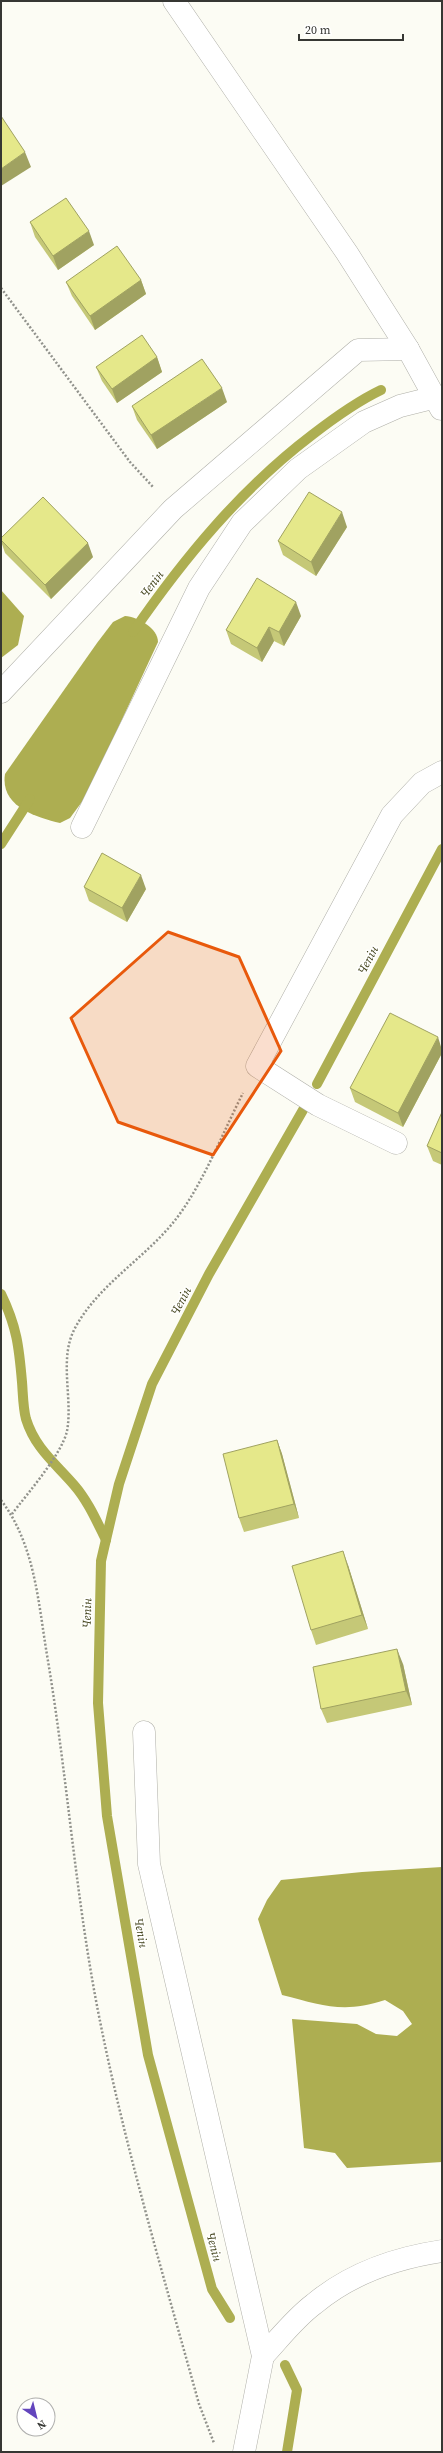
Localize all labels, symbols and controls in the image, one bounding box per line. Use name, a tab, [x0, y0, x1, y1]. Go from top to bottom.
scale bar	[299, 16, 403, 42]
text: 20 m	[305, 22, 331, 38]
water label: Чепін	[137, 567, 167, 601]
water label: Чепін	[354, 943, 382, 977]
water label: Чепін	[167, 1284, 195, 1318]
water label: Чепін	[79, 1598, 95, 1628]
water label: Чепін	[131, 1917, 151, 1949]
water label: Чепін	[202, 2231, 226, 2264]
north arrow	[16, 2397, 56, 2437]
text: N	[34, 2416, 49, 2433]

